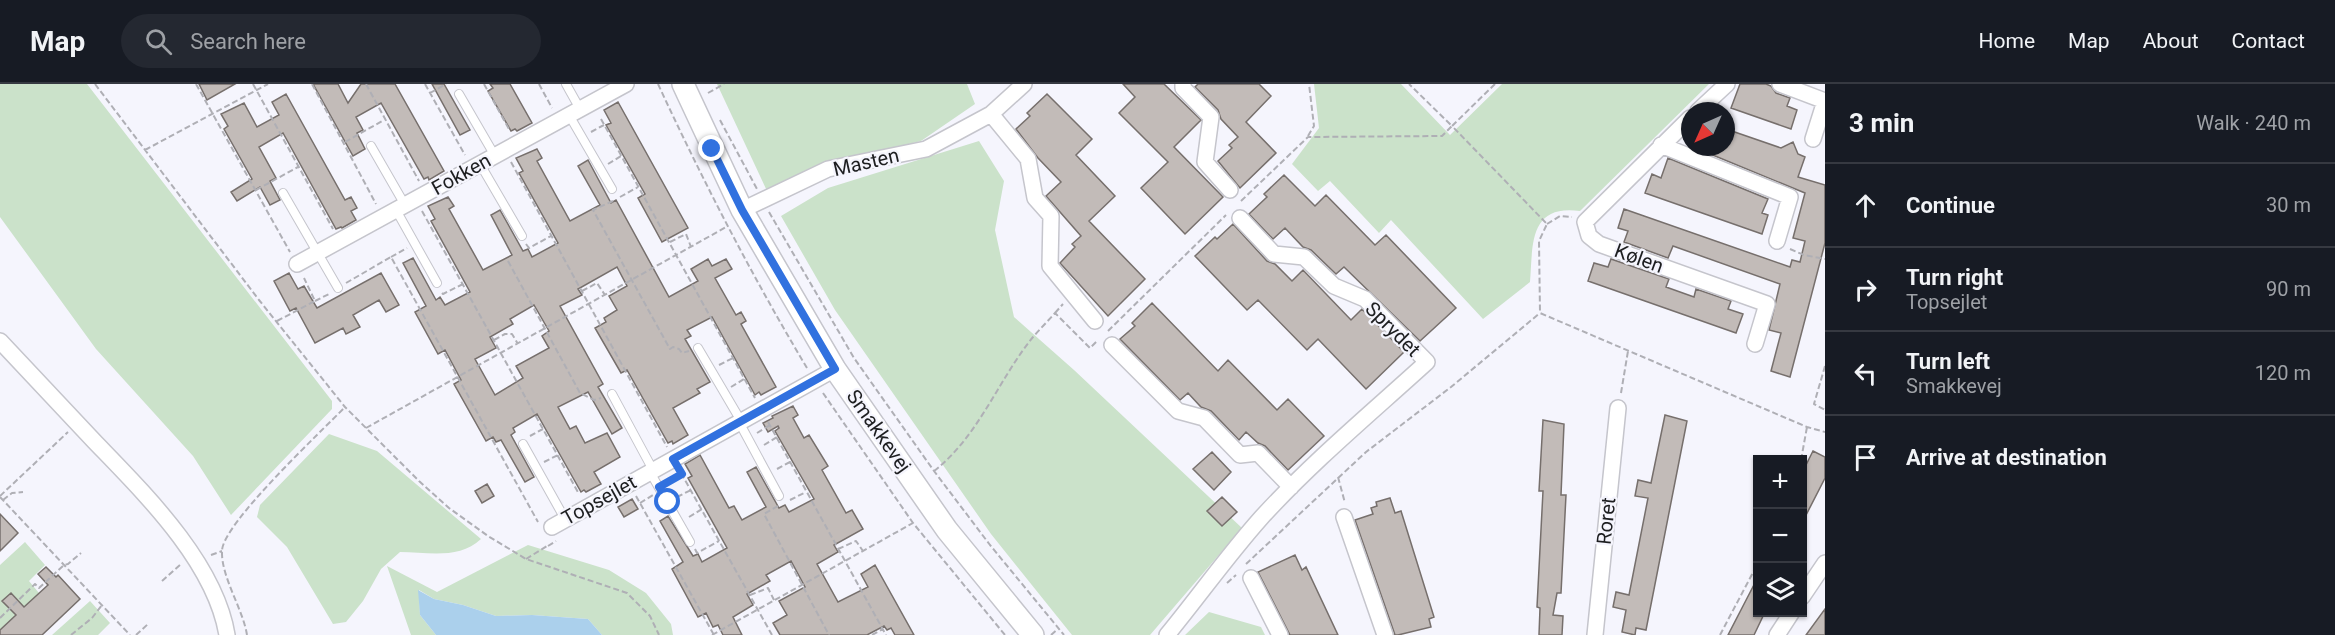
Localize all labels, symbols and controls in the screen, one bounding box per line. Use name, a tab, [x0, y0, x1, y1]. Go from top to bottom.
search box	[121, 14, 541, 68]
text: Map	[30, 25, 85, 58]
icon: search	[142, 25, 175, 58]
text: Search here	[190, 29, 306, 54]
text: Home	[1979, 29, 2035, 53]
text: Map	[2068, 29, 2110, 53]
text: About	[2143, 29, 2199, 53]
text: Contact	[2232, 29, 2305, 53]
north arrow	[1681, 102, 1735, 156]
text: 3 min	[1849, 108, 1914, 138]
text: Walk · 240 m	[2196, 111, 2311, 135]
route end	[698, 135, 724, 161]
street label: Masten	[831, 143, 901, 181]
street label: Fokken	[427, 148, 495, 200]
icon: ahead	[1849, 189, 1882, 222]
text: Continue	[1906, 193, 1995, 218]
text: 30 m	[2266, 193, 2311, 217]
street label: Kølen	[1611, 238, 1667, 278]
text: Turn right	[1906, 265, 2003, 290]
icon: right	[1849, 273, 1882, 306]
text: 90 m	[2266, 277, 2311, 301]
text: Topsejlet	[1906, 290, 1987, 314]
street label: Sprydet	[1361, 297, 1425, 361]
text: Turn left	[1906, 349, 1990, 374]
icon: left	[1849, 357, 1882, 390]
text: 120 m	[2255, 361, 2311, 385]
text: Smakkevej	[1906, 374, 2002, 398]
street label: Smakkevej	[842, 385, 916, 477]
icon: arrive	[1849, 441, 1882, 474]
text: Arrive at destination	[1906, 445, 2107, 470]
map controls	[1753, 455, 1807, 617]
button: +	[1753, 455, 1807, 509]
street label: Topsejlet	[558, 470, 640, 530]
route start	[654, 488, 680, 514]
street label: Roret	[1592, 496, 1620, 546]
button: −	[1753, 509, 1807, 563]
button: layers	[1753, 563, 1807, 617]

